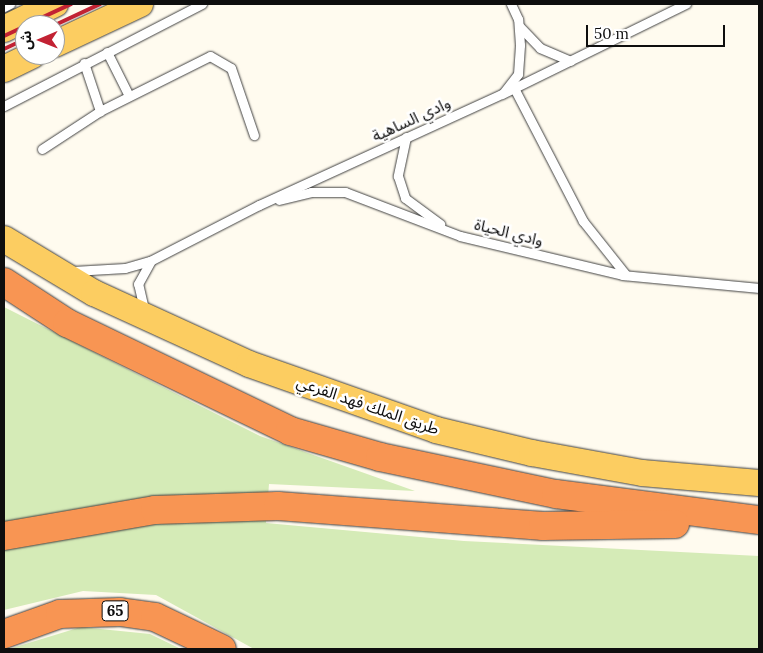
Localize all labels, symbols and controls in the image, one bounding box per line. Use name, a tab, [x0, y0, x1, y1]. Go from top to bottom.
north arrow	[15, 15, 65, 65]
scale bar	[588, 15, 727, 47]
text: 50 m	[594, 24, 629, 43]
text: ش	[17, 30, 35, 50]
street label: وادي الساهية	[369, 93, 453, 145]
street label: وادي الحياة	[473, 214, 545, 250]
street label: طريق الملك فهد الفرعي	[294, 372, 442, 438]
road number: 65	[101, 598, 129, 624]

